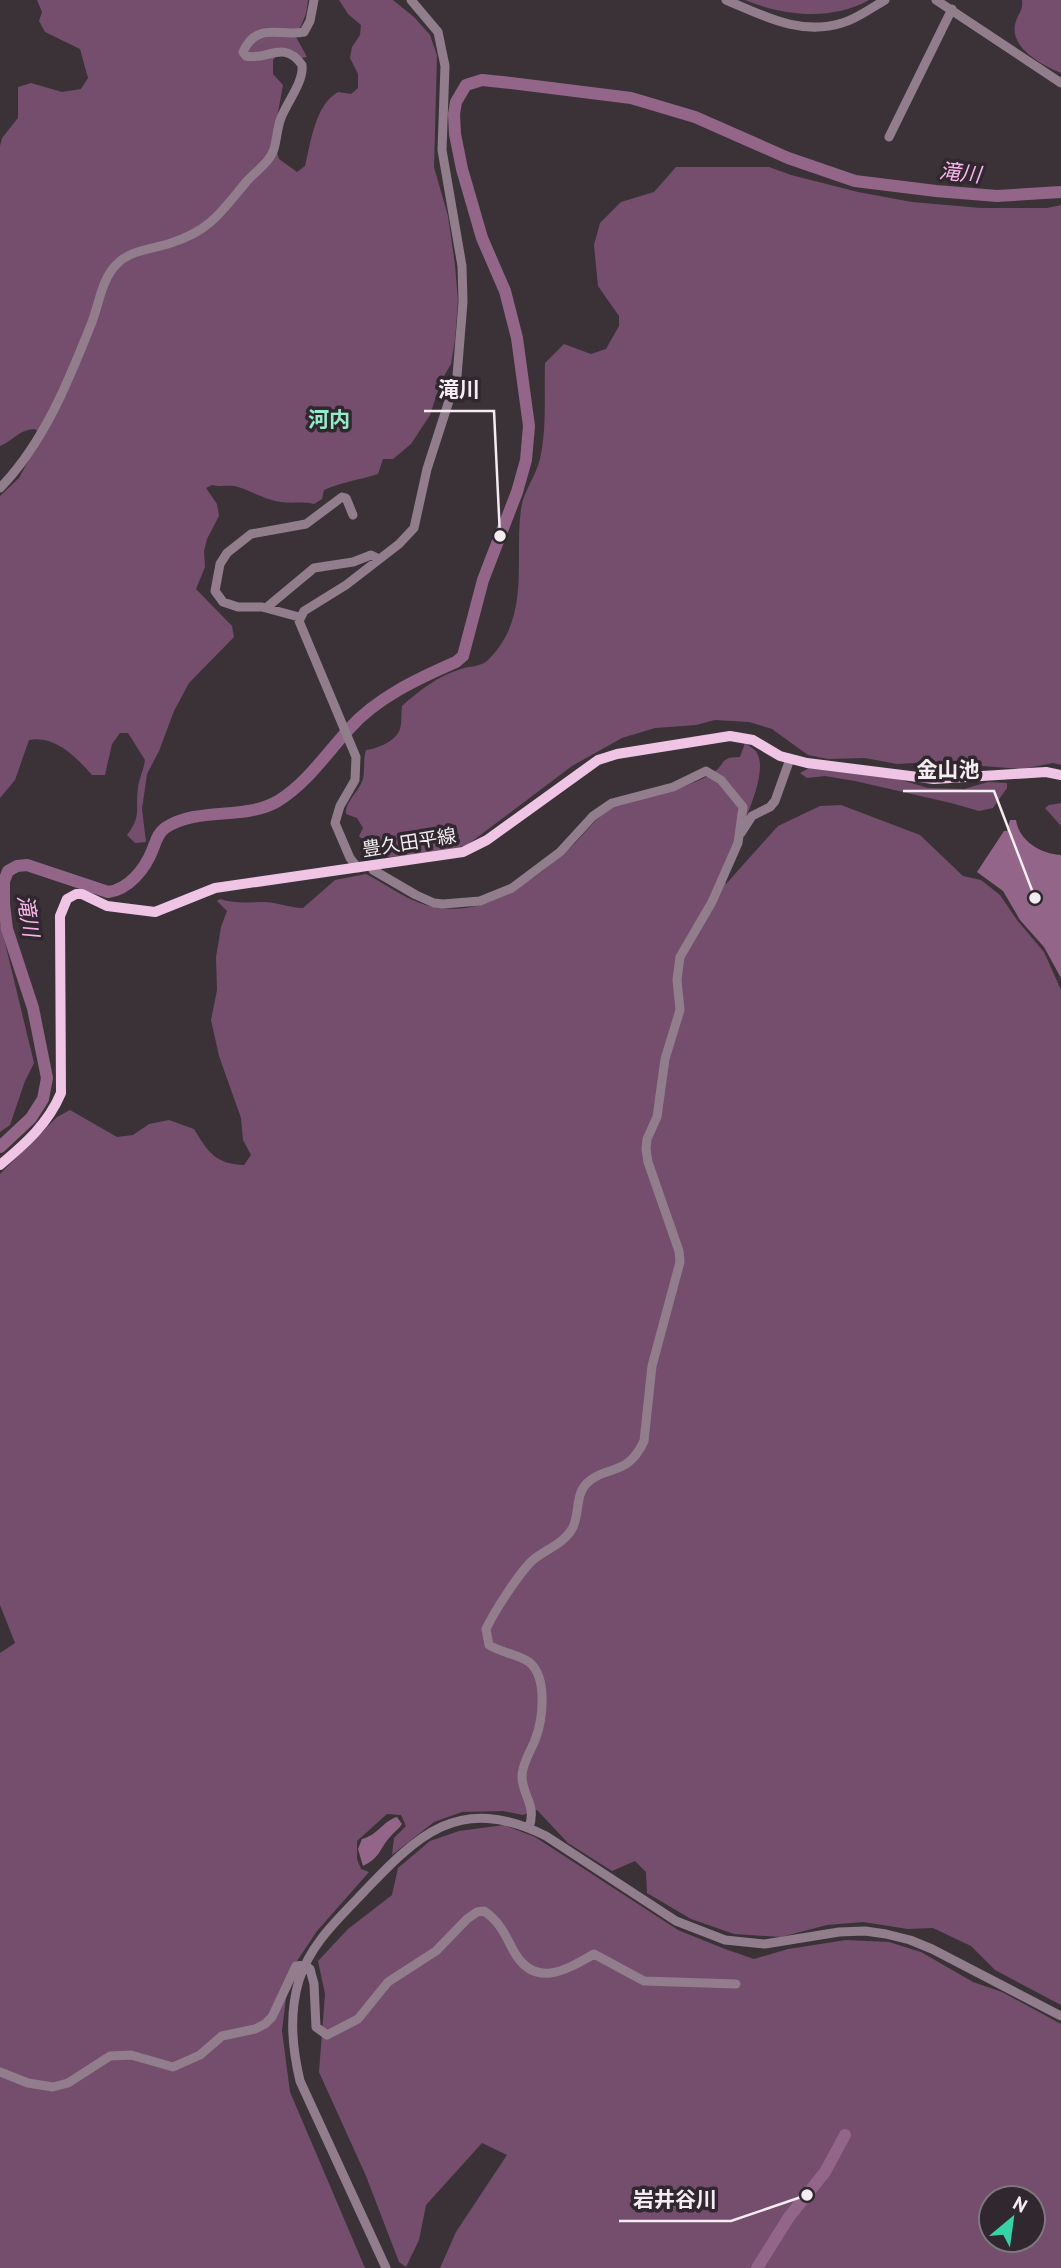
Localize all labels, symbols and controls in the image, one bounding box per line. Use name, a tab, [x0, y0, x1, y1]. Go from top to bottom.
water label: 滝川	[938, 157, 984, 188]
callout: 滝川	[424, 369, 494, 411]
text: 滝川	[438, 376, 480, 403]
district label: 河内	[308, 406, 350, 433]
callout: 金山池	[903, 749, 994, 791]
text: 金山池	[917, 756, 980, 783]
street label: 豊久田平線	[360, 823, 458, 861]
water label: 滝川	[12, 893, 45, 941]
callout: 岩井谷川	[619, 2179, 731, 2221]
north arrow	[977, 2184, 1047, 2254]
text: 岩井谷川	[633, 2186, 717, 2213]
text: N	[1009, 2191, 1032, 2218]

